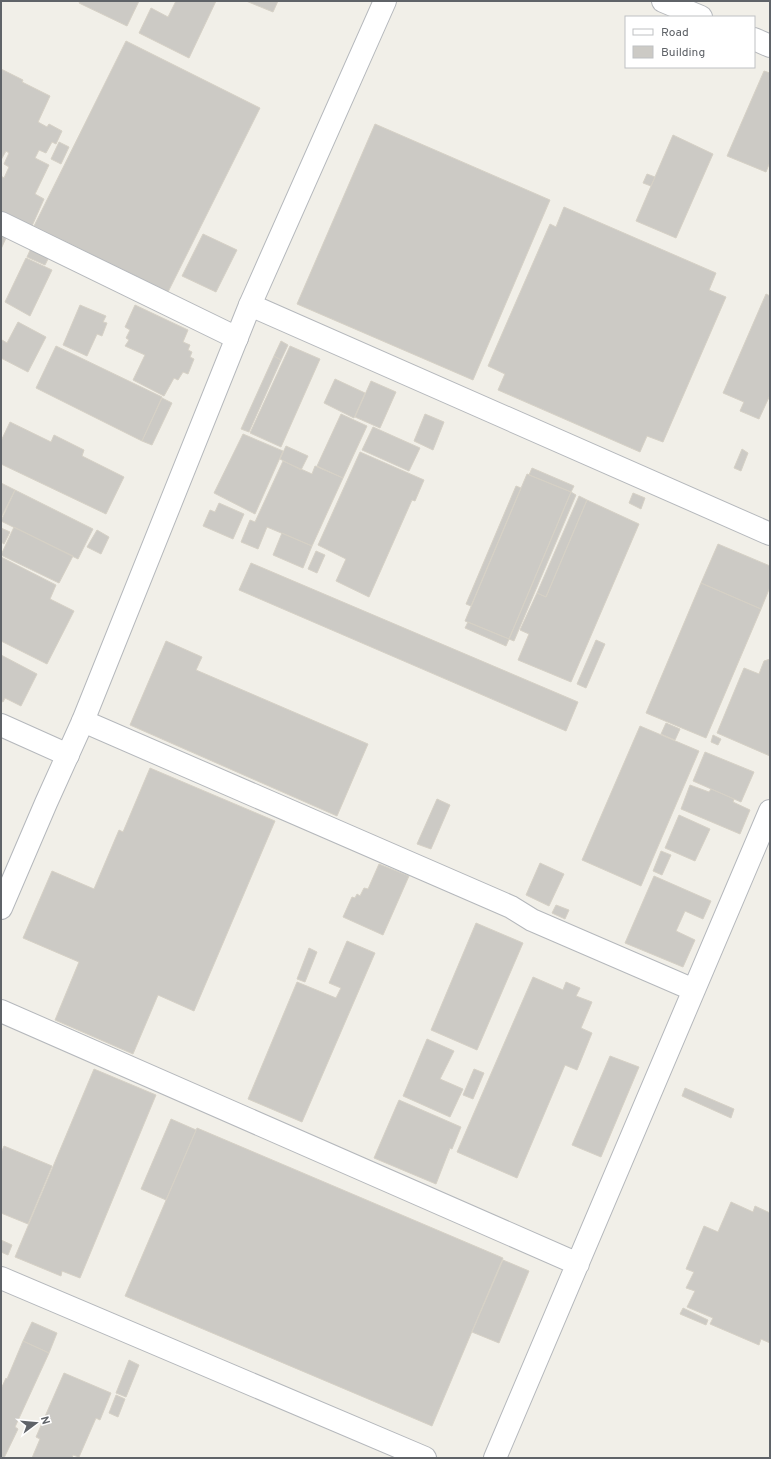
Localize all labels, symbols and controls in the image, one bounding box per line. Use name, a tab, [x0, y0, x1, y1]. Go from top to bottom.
legend	[625, 16, 755, 68]
text: Road	[661, 25, 689, 41]
text: Building	[661, 45, 705, 61]
north arrow	[16, 1403, 56, 1443]
text: N	[37, 1415, 52, 1426]

